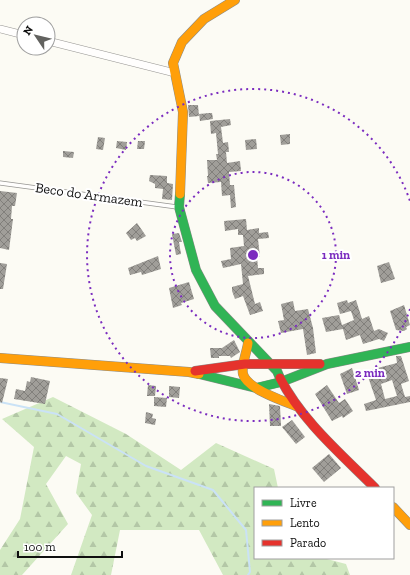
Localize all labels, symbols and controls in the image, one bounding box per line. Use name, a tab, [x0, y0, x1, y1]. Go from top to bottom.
north arrow	[16, 16, 56, 56]
text: N	[20, 23, 36, 38]
street label: Beco do Armazem	[34, 179, 144, 211]
centre of rings	[246, 248, 260, 262]
text: 1 min	[322, 248, 350, 262]
text: 2 min	[355, 366, 385, 380]
legend	[254, 487, 394, 559]
text: Livre	[290, 496, 317, 510]
text: Lento	[290, 516, 320, 530]
scale bar	[18, 533, 122, 559]
text: Parado	[290, 536, 326, 550]
text: 100 m	[24, 540, 56, 554]

